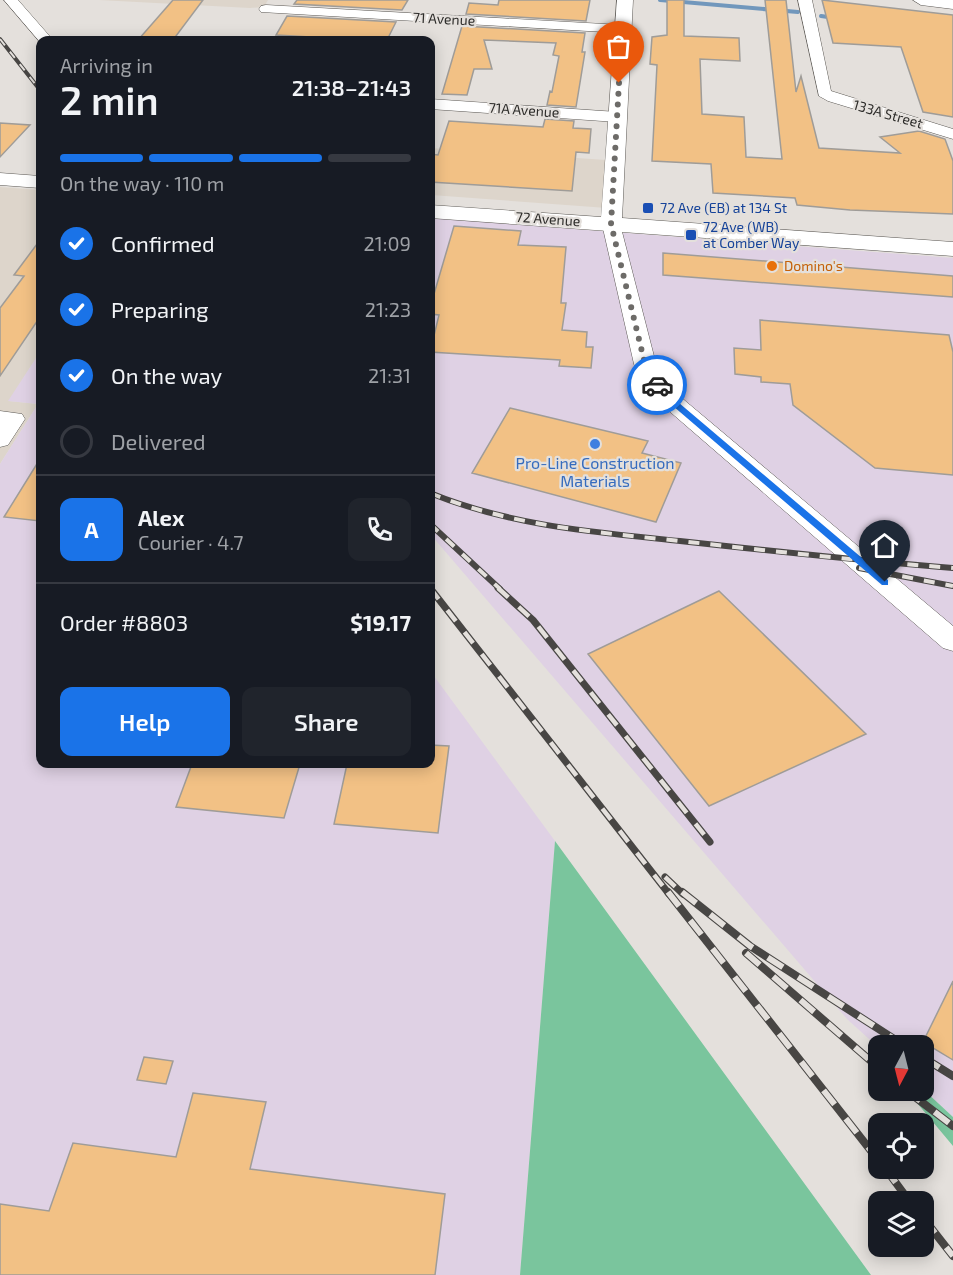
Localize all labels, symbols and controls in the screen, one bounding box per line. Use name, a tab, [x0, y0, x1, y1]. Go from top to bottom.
street label: 71 Avenue	[412, 8, 476, 29]
pin	[593, 21, 644, 83]
icon: bag	[602, 30, 635, 63]
text: Arriving in	[60, 53, 153, 77]
text: 21:38–21:43	[292, 74, 411, 100]
text: 2 min	[60, 76, 159, 123]
street label: 133A Street	[851, 95, 925, 132]
street label: 71A Avenue	[488, 99, 560, 120]
text: On the way · 110 m	[60, 171, 224, 195]
place label: 72 Ave (EB) at 134 St	[660, 199, 787, 216]
marker: 72 Ave (EB) at 134 St	[641, 201, 655, 215]
street label: 72 Avenue	[515, 208, 581, 229]
place label: 72 Ave (WB) at Comber Way	[703, 218, 800, 251]
icon: check	[60, 227, 93, 260]
marker: 72 Ave (WB) at Comber Way	[684, 228, 698, 242]
text: Confirmed	[111, 230, 215, 256]
text: 21:09	[364, 231, 411, 255]
place label: Domino's	[784, 257, 843, 274]
marker: Domino's	[765, 259, 779, 273]
icon: check	[60, 293, 93, 326]
text: Preparing	[111, 296, 209, 322]
text: 21:23	[365, 297, 411, 321]
courier	[627, 355, 687, 415]
icon: check	[60, 359, 93, 392]
text: On the way	[111, 362, 222, 388]
text: 21:31	[368, 363, 411, 387]
icon: car	[641, 369, 674, 402]
text: Delivered	[111, 428, 206, 454]
marker: Pro-Line Construction Materials	[588, 437, 602, 451]
place label: Pro-Line Construction Materials	[515, 453, 675, 490]
button: phone	[348, 498, 411, 561]
text: Alex	[138, 504, 184, 530]
text: A	[84, 516, 99, 542]
pin	[859, 520, 910, 582]
icon: home	[868, 529, 901, 562]
text: Courier · 4.7	[138, 530, 244, 554]
text: Order #8803	[60, 609, 188, 635]
text: $19.17	[350, 609, 411, 635]
button: Help	[60, 687, 230, 756]
button: Share	[242, 687, 411, 756]
north arrow	[868, 1035, 934, 1101]
map controls	[868, 1035, 934, 1257]
button: locate	[868, 1113, 934, 1179]
button: layers	[868, 1191, 934, 1257]

